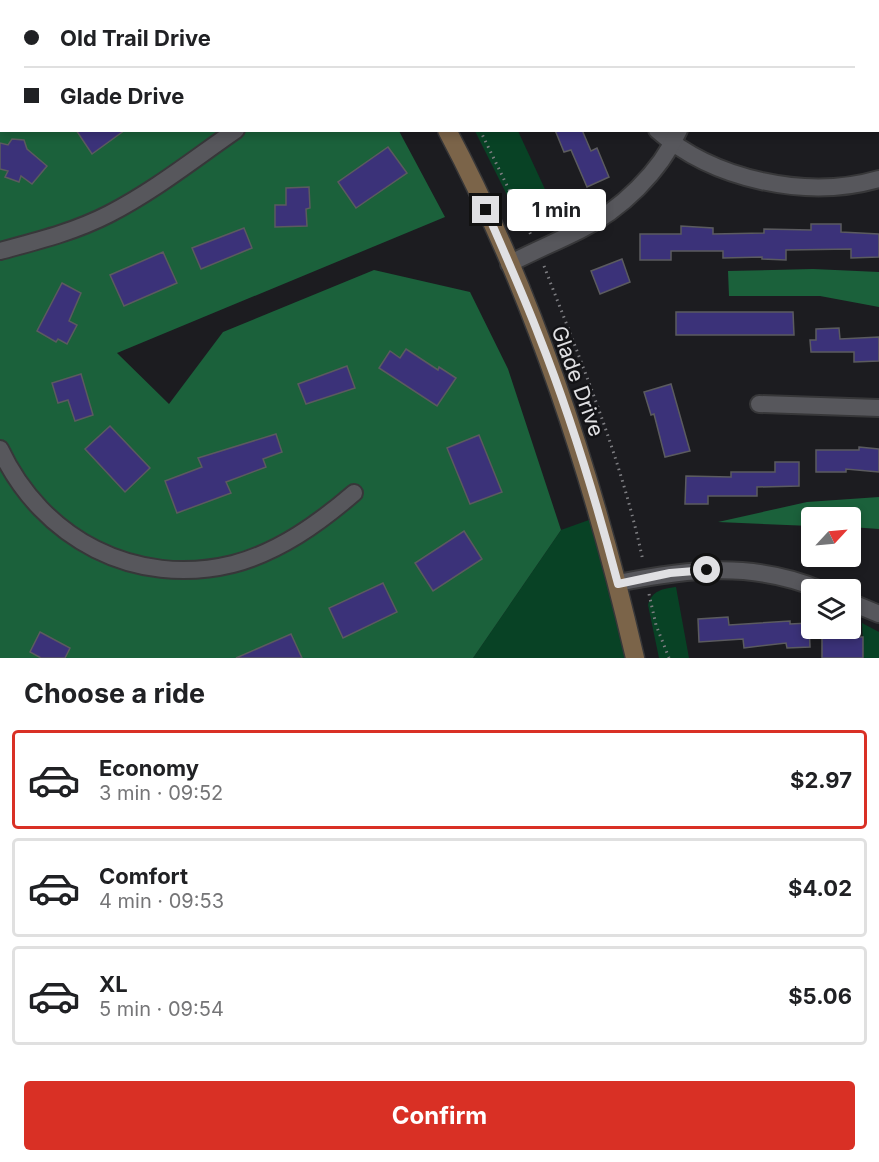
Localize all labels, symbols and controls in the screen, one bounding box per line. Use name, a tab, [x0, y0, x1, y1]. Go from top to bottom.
text: Old Trail Drive	[60, 25, 211, 51]
text: Glade Drive	[60, 83, 184, 109]
callout: 1 min	[507, 189, 606, 231]
route end	[472, 196, 499, 223]
text: 1 min	[532, 198, 581, 222]
street label: Glade Drive	[546, 322, 610, 440]
north arrow	[801, 507, 861, 567]
map controls	[801, 507, 861, 639]
route start	[693, 556, 720, 583]
button: layers	[801, 579, 861, 639]
text: Choose a ride	[24, 677, 205, 710]
icon: car	[27, 753, 81, 807]
text: Economy	[99, 755, 199, 781]
text: $2.97	[790, 767, 852, 793]
text: 3 min · 09:52	[99, 781, 223, 805]
icon: car	[27, 861, 81, 915]
text: Comfort	[99, 863, 188, 889]
text: $4.02	[788, 875, 852, 901]
text: 4 min · 09:53	[99, 889, 224, 913]
icon: car	[27, 969, 81, 1023]
text: XL	[99, 971, 128, 997]
text: $5.06	[788, 983, 852, 1009]
text: 5 min · 09:54	[99, 997, 224, 1021]
button: Confirm	[24, 1081, 855, 1150]

